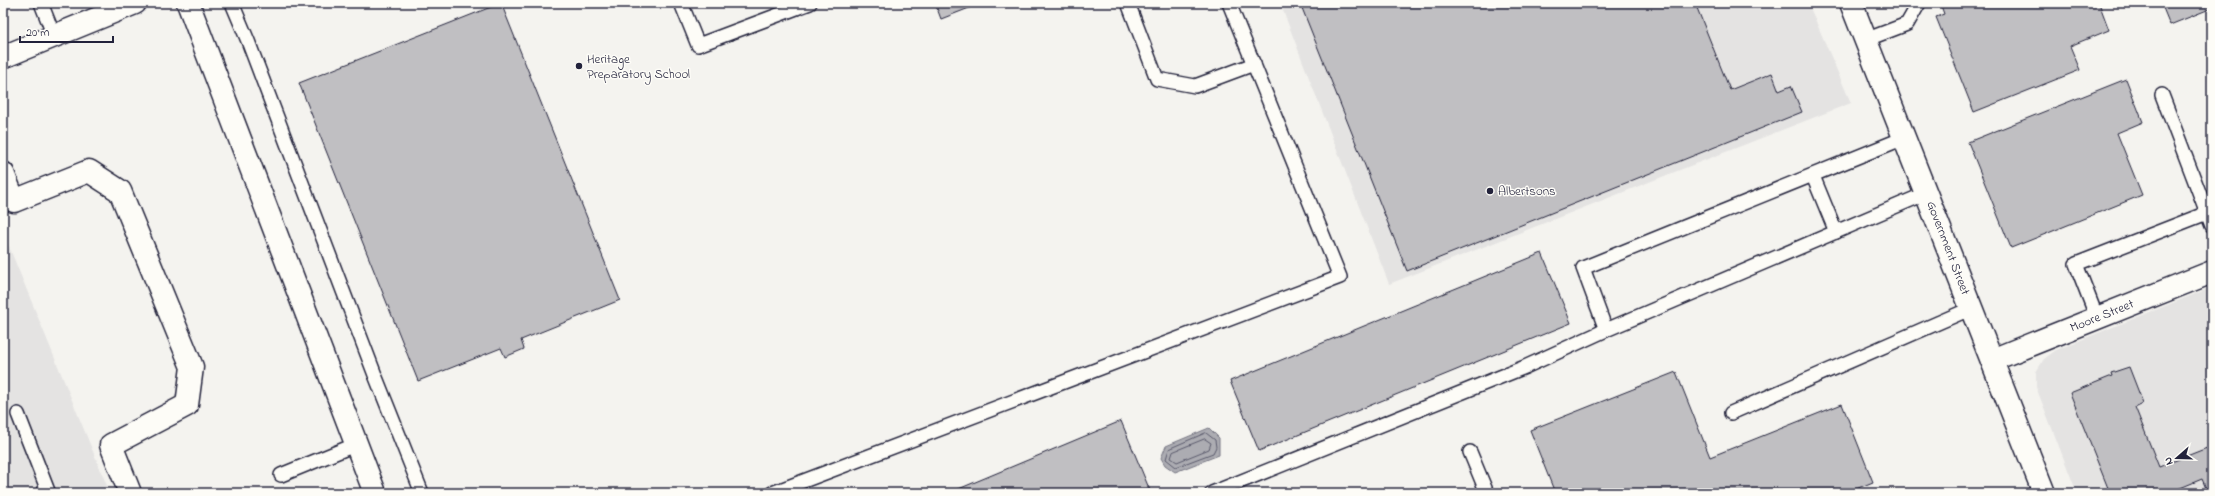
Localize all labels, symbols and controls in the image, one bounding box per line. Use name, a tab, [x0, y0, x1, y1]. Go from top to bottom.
scale bar	[20, 18, 113, 44]
text: 20 m	[26, 24, 49, 42]
place label: Heritage Preparatory School	[587, 50, 690, 85]
marker: Heritage Preparatory School	[574, 61, 584, 71]
place label: Albertsons	[1498, 182, 1556, 201]
marker: Albertsons	[1485, 186, 1495, 196]
street label: Government Street	[1921, 198, 1975, 298]
street label: Moore Street	[2067, 294, 2137, 337]
north arrow	[2157, 438, 2197, 478]
text: N	[2160, 455, 2177, 467]

